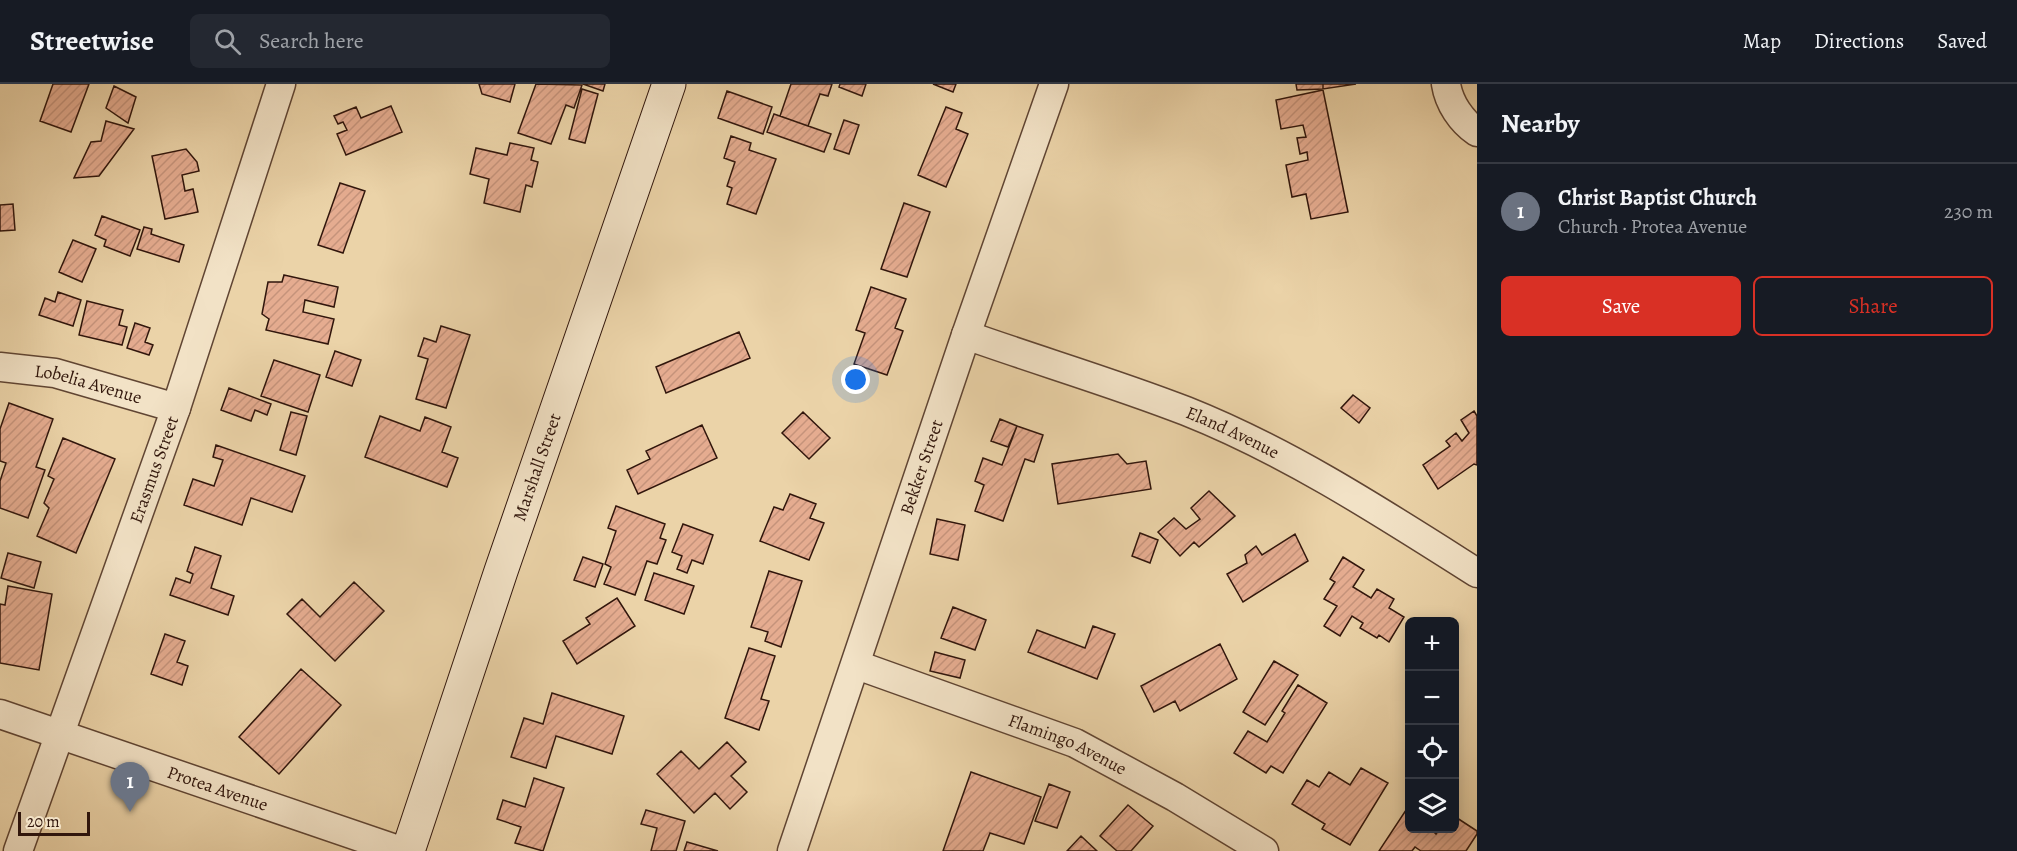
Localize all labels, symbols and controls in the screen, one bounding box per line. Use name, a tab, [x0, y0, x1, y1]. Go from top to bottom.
search box	[190, 14, 610, 68]
text: Streetwise	[30, 22, 154, 60]
icon: search	[211, 25, 244, 58]
text: Search here	[259, 26, 364, 56]
text: Map	[1743, 27, 1781, 55]
text: Directions	[1814, 27, 1904, 55]
text: Saved	[1937, 27, 1987, 55]
text: Nearby	[1501, 106, 1580, 141]
text: Christ Baptist Church	[1558, 183, 1757, 213]
text: 1	[1517, 198, 1524, 225]
text: 230 m	[1944, 198, 1993, 225]
text: Church · Protea Avenue	[1558, 213, 1747, 240]
button: Save	[1501, 276, 1741, 336]
button: Share	[1753, 276, 1993, 336]
street label: Lobelia Avenue	[33, 359, 145, 410]
your location	[841, 365, 870, 394]
street label: Eland Avenue	[1183, 400, 1283, 464]
street label: Marshall Street	[507, 410, 567, 524]
street label: Erasmus Street	[124, 413, 184, 526]
street label: Bekker Street	[894, 416, 949, 518]
map controls	[1405, 617, 1459, 833]
button: +	[1405, 617, 1459, 671]
button: −	[1405, 671, 1459, 725]
street label: Flamingo Avenue	[1005, 708, 1131, 781]
button: locate	[1405, 725, 1459, 779]
street label: Protea Avenue	[164, 760, 271, 817]
pin: 1	[110, 762, 150, 812]
button: layers	[1405, 779, 1459, 833]
scale bar	[18, 809, 90, 836]
text: 20 m	[27, 811, 60, 833]

